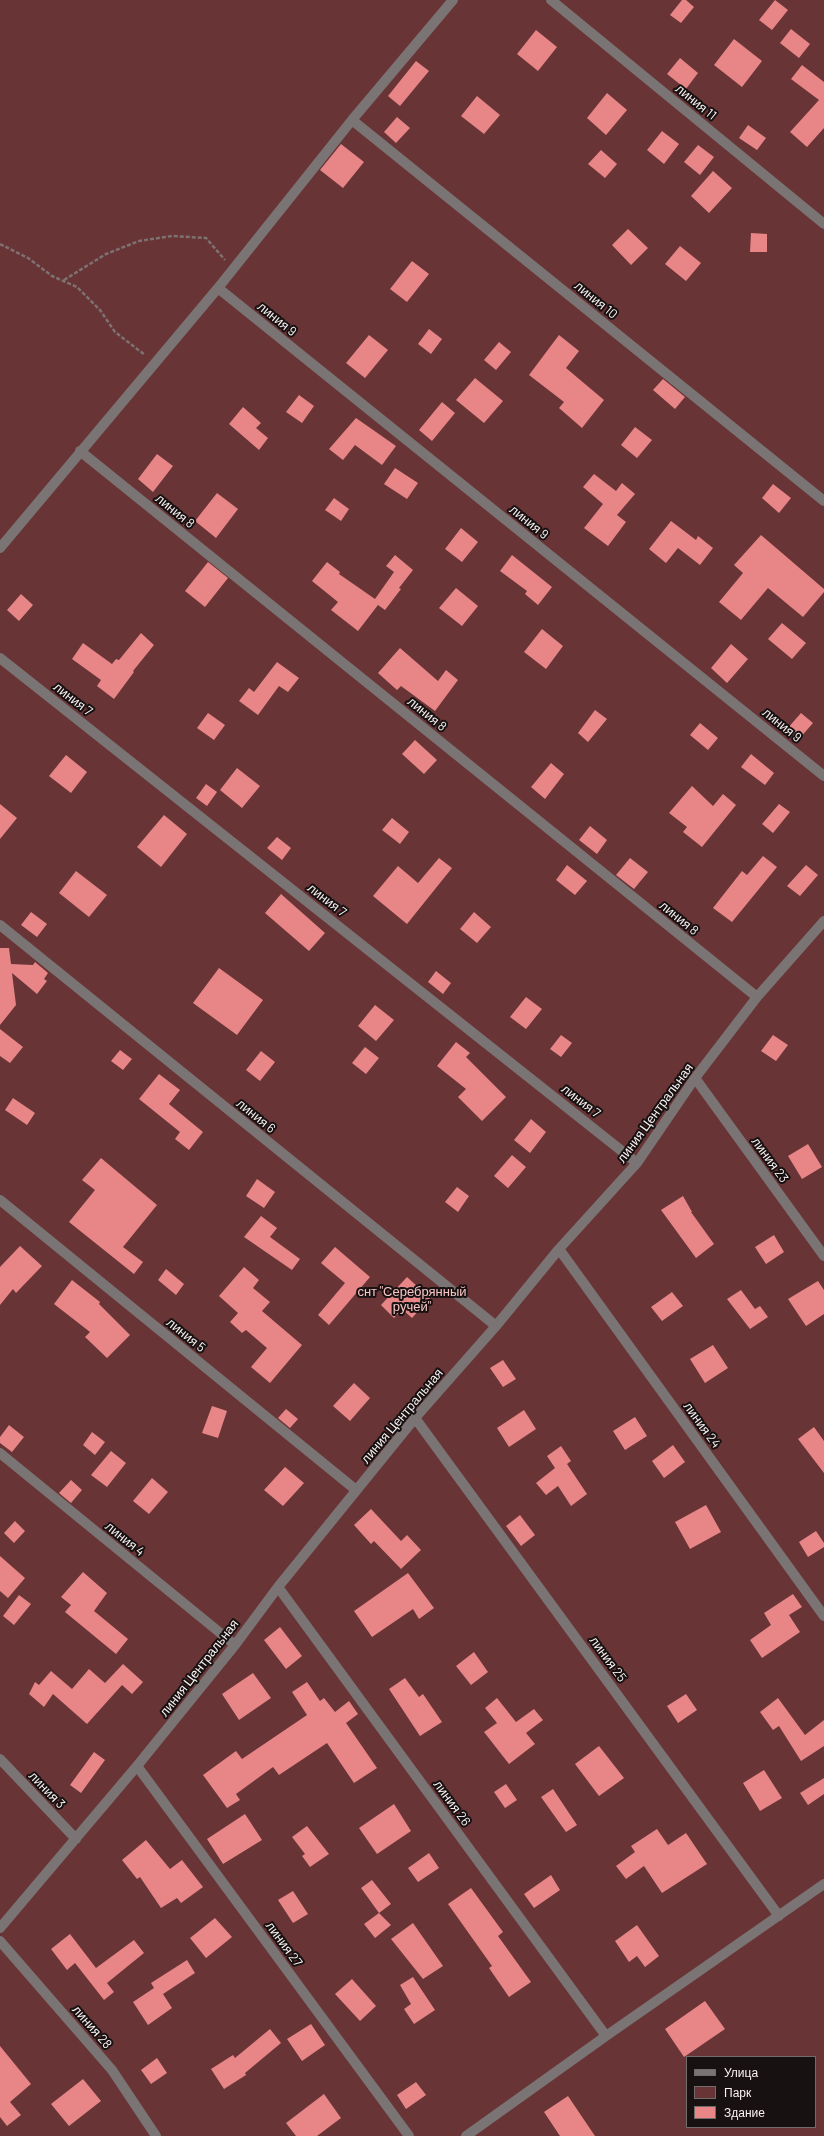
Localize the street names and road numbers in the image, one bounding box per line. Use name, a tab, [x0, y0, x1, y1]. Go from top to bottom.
street label: линия 11	[672, 81, 720, 123]
street label: линия 10	[571, 278, 621, 322]
street label: линия 9	[254, 299, 300, 339]
street label: линия 8	[152, 491, 198, 531]
street label: линия 9	[506, 502, 552, 542]
street label: линия 7	[50, 679, 96, 719]
street label: линия 8	[404, 694, 450, 734]
street label: линия 9	[759, 705, 805, 745]
street label: линия 7	[304, 880, 350, 920]
street label: линия 8	[656, 898, 702, 938]
street label: линия Центральная	[614, 1060, 696, 1166]
street label: линия 7	[558, 1081, 604, 1121]
street label: линия 6	[233, 1096, 279, 1136]
street label: линия 23	[748, 1134, 792, 1186]
street label: линия 5	[163, 1315, 209, 1355]
street label: линия Центральная	[358, 1365, 446, 1467]
street label: линия 24	[680, 1399, 724, 1451]
street label: линия 4	[102, 1518, 148, 1560]
street label: линия Центральная	[156, 1616, 242, 1720]
street label: линия 25	[586, 1633, 630, 1685]
street label: линия 3	[26, 1768, 68, 1812]
street label: линия 26	[430, 1777, 474, 1829]
street label: линия 27	[262, 1918, 306, 1970]
street label: линия 28	[69, 2002, 115, 2052]

